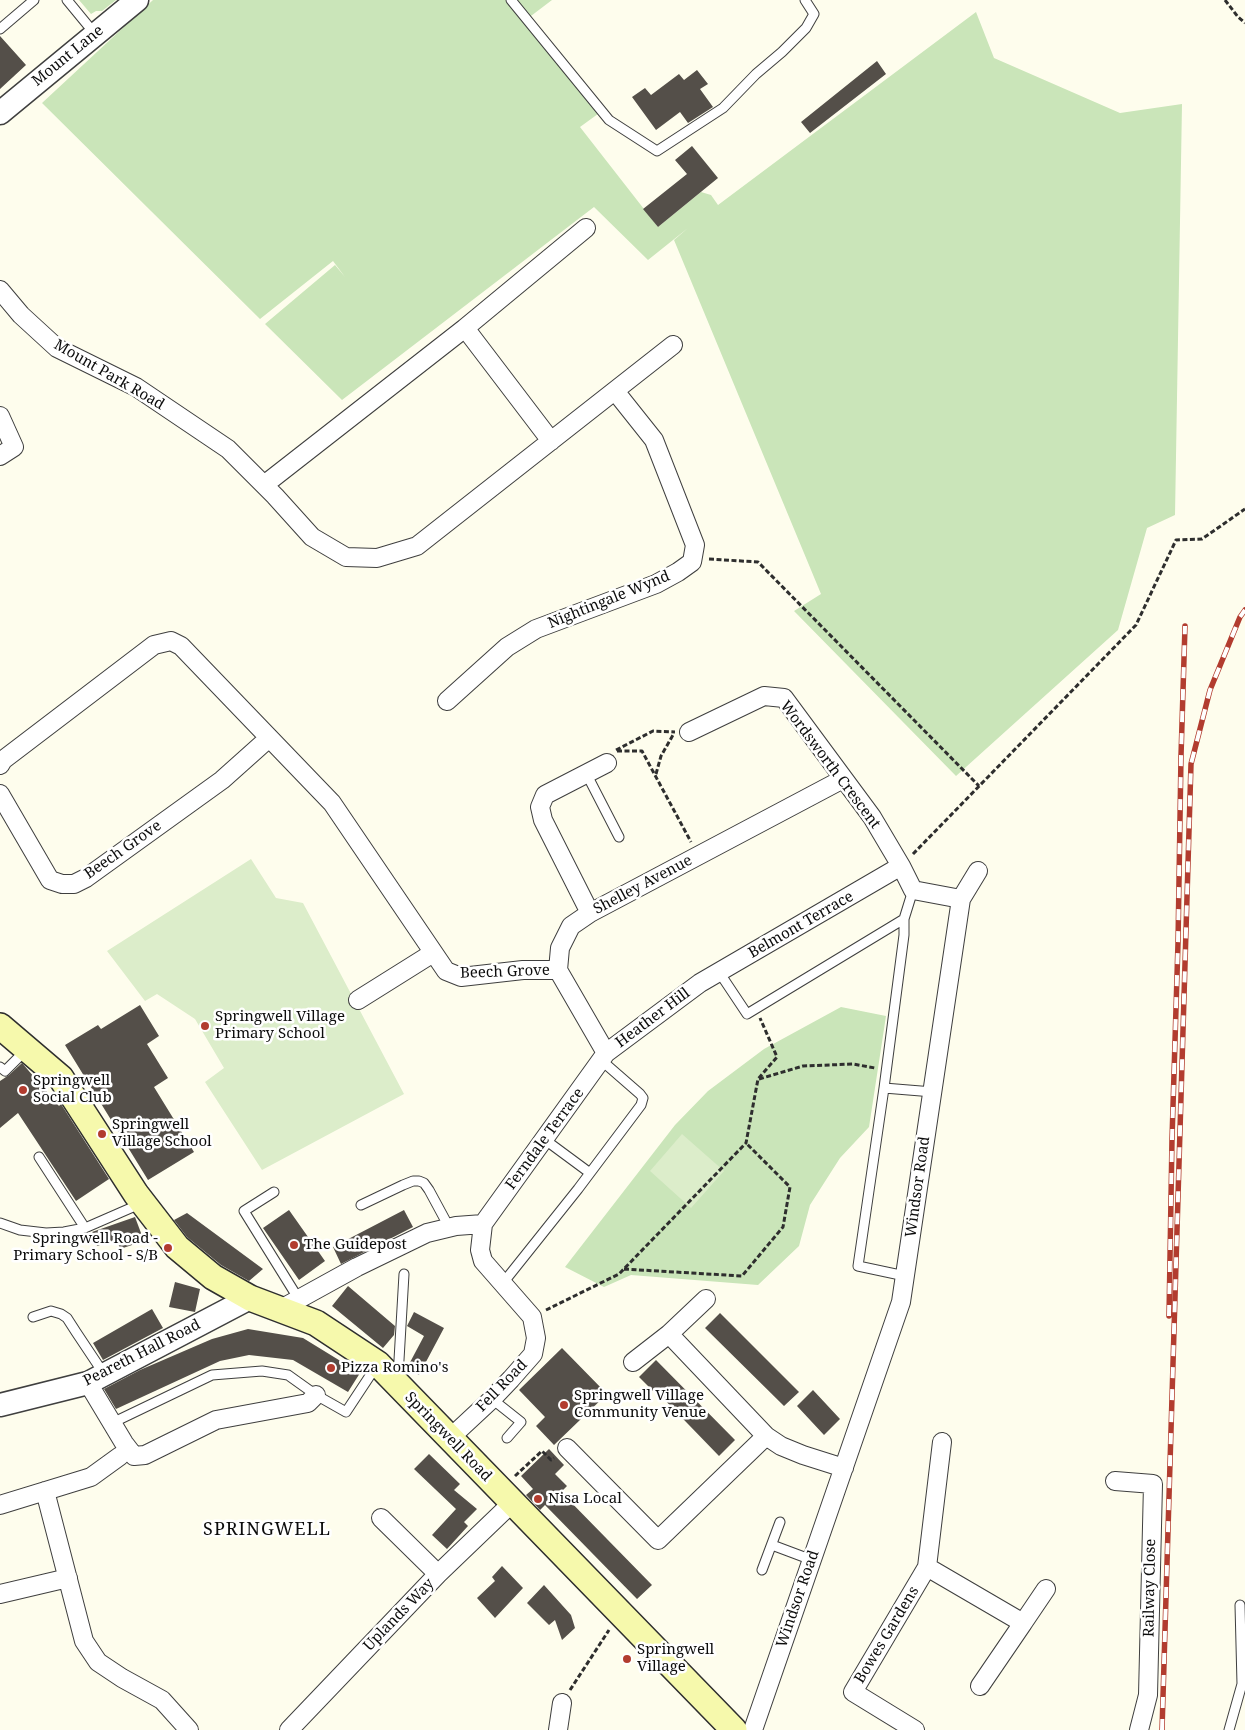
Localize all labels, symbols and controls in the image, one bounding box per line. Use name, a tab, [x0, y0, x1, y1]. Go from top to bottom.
street label: Mount Lane	[29, 22, 107, 90]
street label: Mount Park Road	[51, 336, 167, 414]
street label: Nightingale Wynd	[545, 567, 673, 633]
street label: Wordsworth Crescent	[776, 698, 884, 832]
street label: Beech Grove	[81, 817, 165, 883]
street label: Shelley Avenue	[591, 851, 695, 919]
street label: Belmont Terrace	[745, 888, 857, 962]
street label: Beech Grove	[460, 961, 550, 983]
street label: Heather Hill	[612, 984, 694, 1052]
place label: Springwell Village Primary School	[215, 1008, 345, 1043]
marker: Springwell Village Primary School	[199, 1020, 211, 1032]
place label: Springwell Social Club	[33, 1072, 112, 1107]
marker: Springwell Social Club	[17, 1084, 29, 1096]
street label: Ferndale Terrace	[502, 1085, 588, 1193]
place label: Springwell Village School	[112, 1116, 212, 1151]
marker: Springwell Village School	[96, 1128, 108, 1140]
street label: Windsor Road	[902, 1135, 934, 1239]
place label: Springwell Road - Primary School - S/B	[13, 1230, 158, 1265]
place label: The Guidepost	[304, 1236, 407, 1254]
marker: The Guidepost	[288, 1239, 300, 1251]
marker: Springwell Road - Primary School - S/B	[162, 1242, 174, 1254]
street label: Peareth Hall Road	[80, 1316, 204, 1390]
street label: Fell Road	[473, 1356, 531, 1416]
place label: Pizza Romino's	[341, 1359, 448, 1377]
marker: Pizza Romino's	[325, 1362, 337, 1374]
place label: Springwell Village Community Venue	[574, 1387, 706, 1422]
street label: Springwell Road	[401, 1389, 495, 1485]
marker: Springwell Village Community Venue	[558, 1399, 570, 1411]
place label: Nisa Local	[548, 1490, 622, 1508]
marker: Nisa Local	[532, 1493, 544, 1505]
district label: SPRINGWELL	[202, 1519, 332, 1541]
street label: Railway Close	[1140, 1539, 1160, 1637]
street label: Windsor Road	[773, 1548, 823, 1650]
street label: Uplands Way	[360, 1575, 438, 1655]
street label: Bowes Gardens	[851, 1583, 923, 1687]
place label: Springwell Village	[637, 1641, 714, 1676]
marker: Springwell Village	[621, 1653, 633, 1665]

